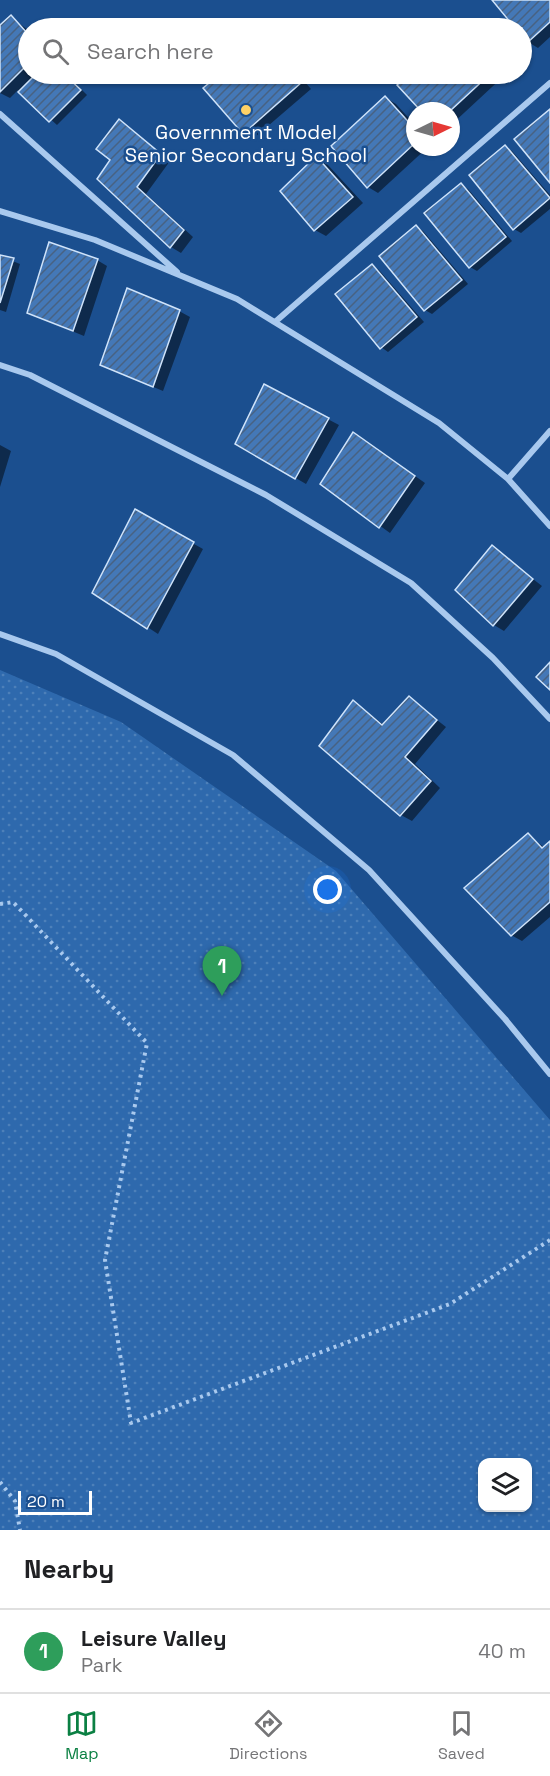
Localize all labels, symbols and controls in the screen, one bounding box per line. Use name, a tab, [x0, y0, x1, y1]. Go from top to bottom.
search box	[18, 18, 532, 84]
icon: search	[39, 35, 72, 68]
text: Search here	[87, 37, 214, 65]
north arrow	[406, 102, 460, 156]
marker: Government Model Senior Secondary School	[239, 103, 253, 117]
place label: Government Model Senior Secondary School	[125, 119, 367, 168]
your location	[313, 875, 342, 904]
pin: 1	[202, 946, 242, 996]
map controls	[478, 1458, 532, 1512]
button: layers	[478, 1458, 532, 1512]
scale bar	[18, 1488, 92, 1516]
text: 20 m	[27, 1491, 65, 1512]
text: Nearby	[24, 1552, 114, 1586]
text: Leisure Valley	[81, 1624, 227, 1652]
text: 1	[39, 1638, 48, 1664]
text: 40 m	[478, 1638, 526, 1664]
text: Park	[81, 1652, 123, 1678]
tab: Map	[65, 1707, 99, 1764]
tab: Directions	[229, 1707, 308, 1764]
tab: Saved	[438, 1707, 485, 1764]

